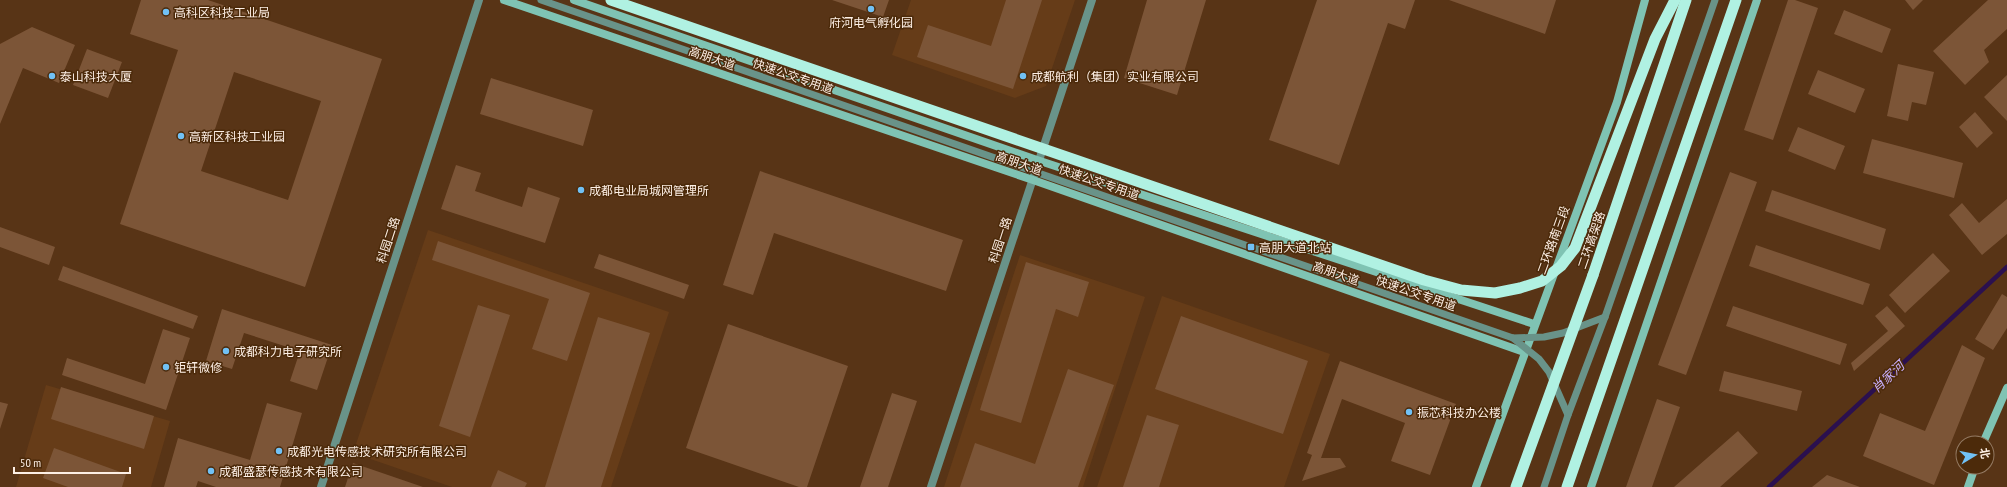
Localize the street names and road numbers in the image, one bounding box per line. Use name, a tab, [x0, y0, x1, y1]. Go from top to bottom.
street label: 高朋大道	[687, 43, 737, 73]
street label: 快速公交专用道	[751, 55, 835, 97]
street label: 高朋大道	[994, 148, 1044, 178]
street label: 快速公交专用道	[1057, 161, 1141, 203]
street label: 二环路南三段	[1534, 204, 1572, 276]
street label: 二环高架路	[1574, 209, 1608, 271]
street label: 科园二路	[373, 215, 403, 265]
street label: 科园一路	[985, 215, 1015, 265]
street label: 高朋大道	[1311, 258, 1361, 288]
street label: 快速公交专用道	[1374, 272, 1458, 314]

